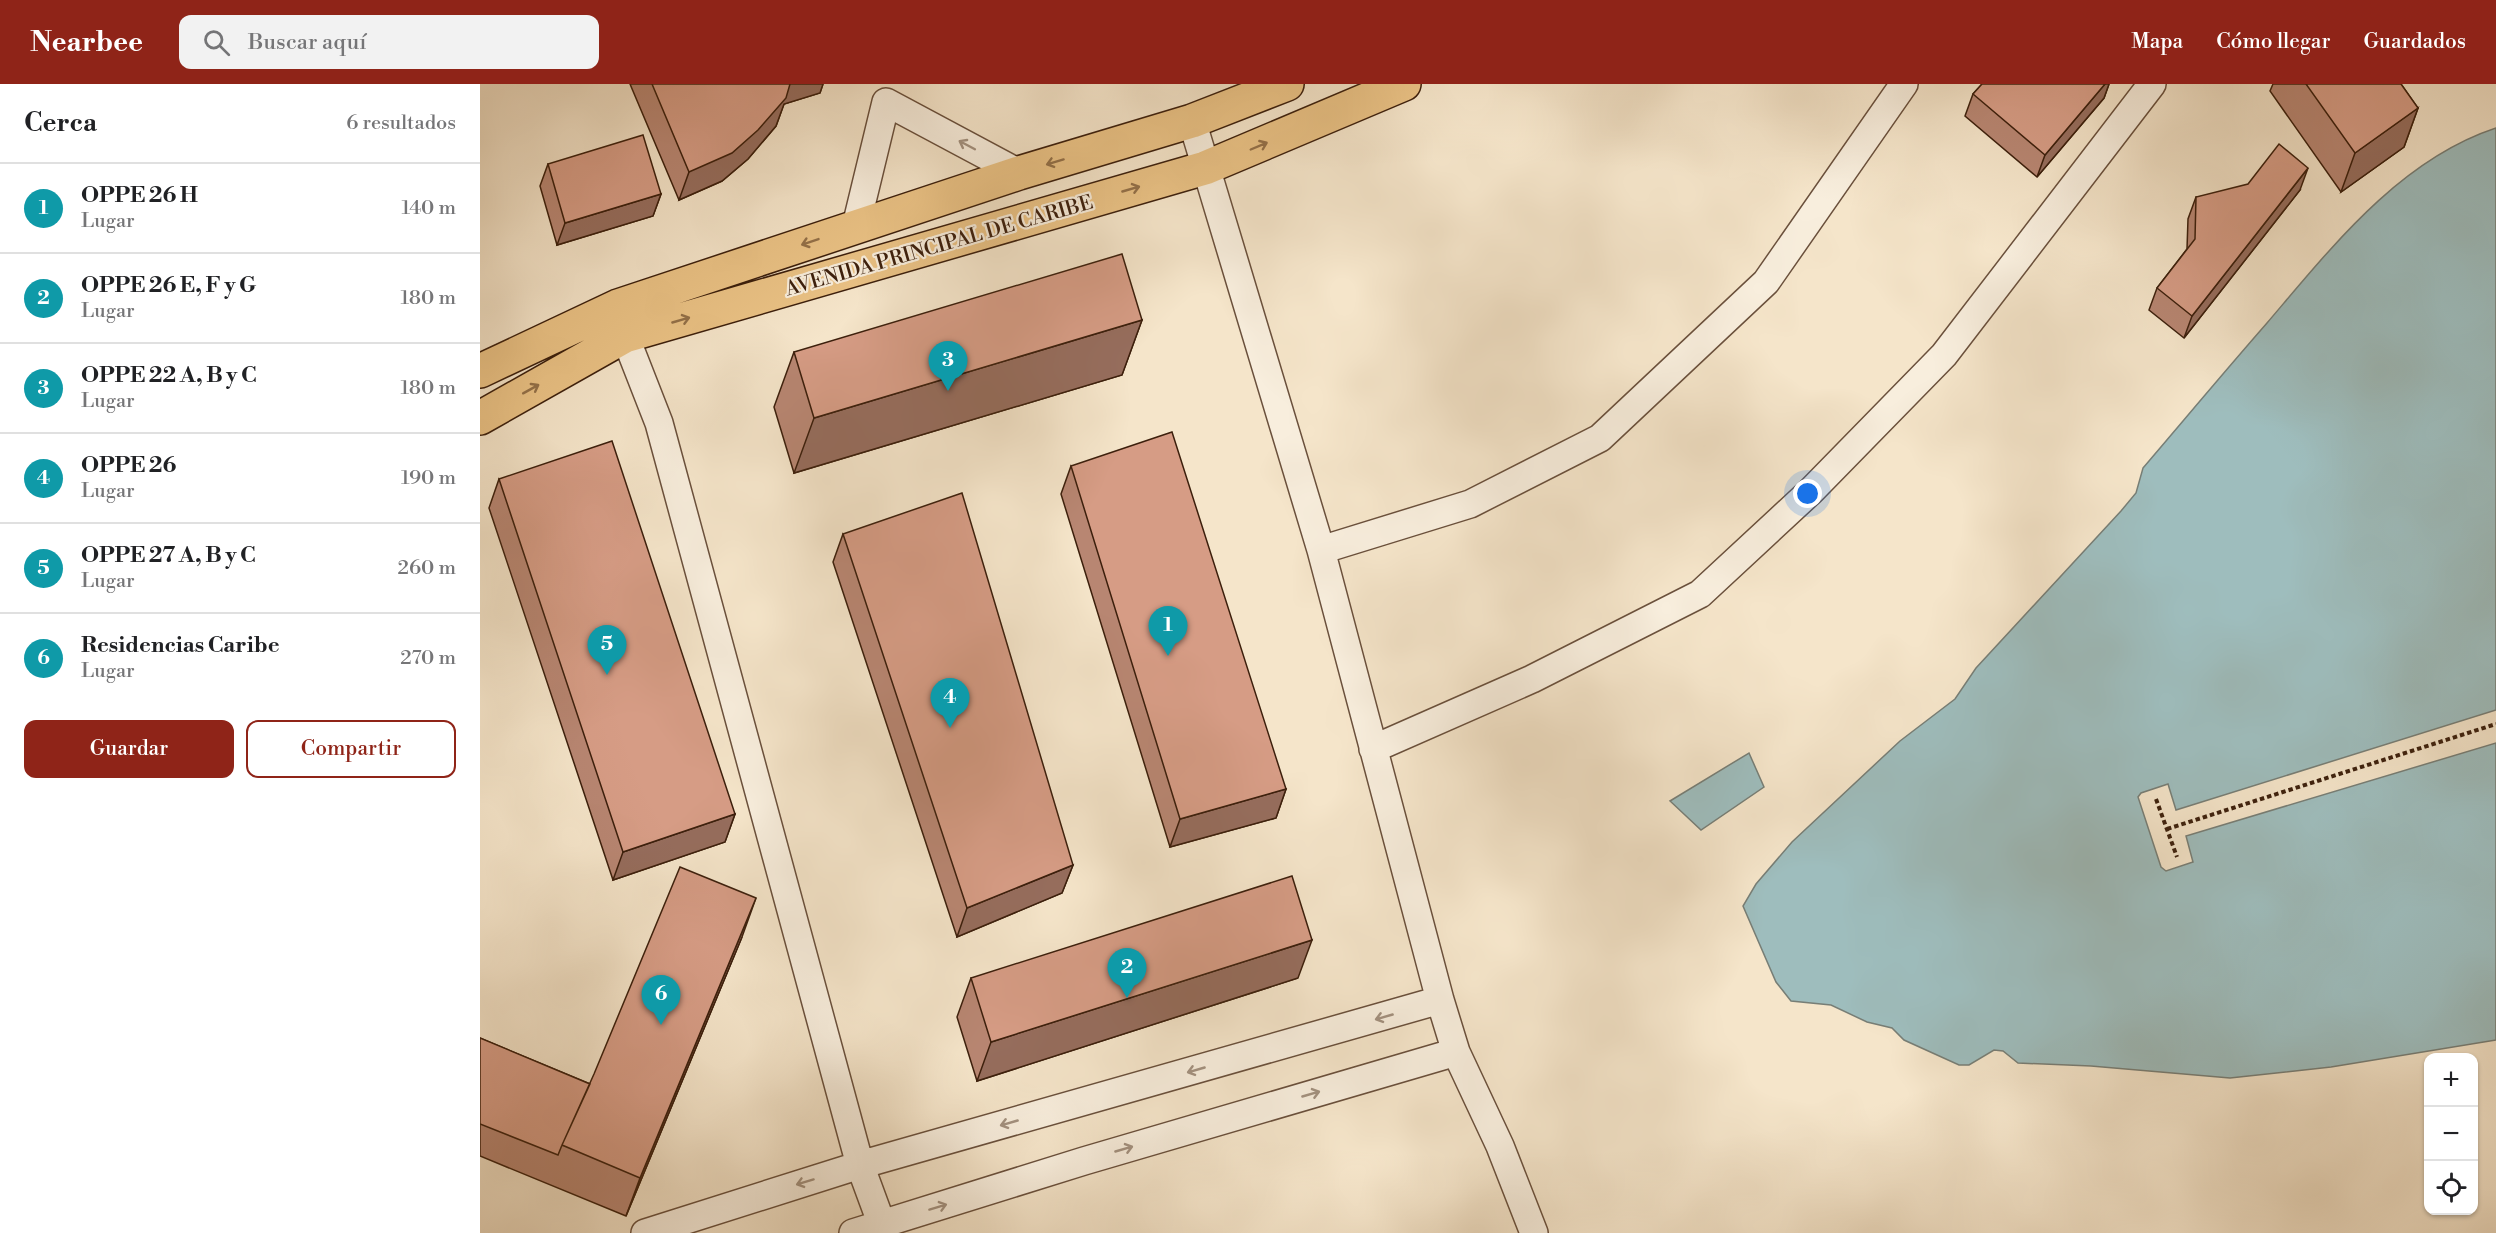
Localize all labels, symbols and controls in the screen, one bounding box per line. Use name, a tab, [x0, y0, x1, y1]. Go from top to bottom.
search box	[179, 15, 599, 69]
text: Nearbee	[30, 25, 143, 60]
icon: search	[200, 26, 233, 59]
text: Buscar aquí	[248, 29, 367, 56]
text: Mapa	[2131, 29, 2183, 55]
text: Cómo llegar	[2216, 29, 2331, 55]
text: Guardados	[2364, 29, 2466, 55]
text: Cerca	[24, 107, 97, 139]
text: 6 resultados	[346, 111, 456, 136]
one-way arrow	[959, 139, 976, 151]
one-way arrow	[1249, 139, 1267, 151]
one-way arrow	[1046, 157, 1065, 168]
text: OPPE 26 H	[81, 182, 198, 209]
one-way arrow	[1121, 183, 1140, 195]
street label: AVENIDA PRINCIPAL DE CARIBE	[782, 190, 1096, 303]
text: 1	[39, 196, 48, 221]
text: 140 m	[401, 196, 456, 221]
text: Lugar	[81, 209, 135, 234]
one-way arrow	[801, 237, 820, 248]
text: OPPE 26 E, F y G	[81, 272, 256, 299]
text: 2	[37, 286, 50, 311]
text: 180 m	[401, 286, 456, 311]
text: Lugar	[81, 299, 135, 324]
one-way arrow	[671, 314, 690, 325]
pin: 3	[928, 342, 968, 391]
text: OPPE 22 A, B y C	[81, 362, 257, 389]
text: 3	[37, 376, 50, 401]
text: 180 m	[401, 376, 456, 401]
one-way arrow	[522, 383, 539, 395]
text: Lugar	[81, 389, 135, 414]
text: OPPE 26	[81, 452, 176, 479]
text: 4	[37, 466, 50, 491]
text: 190 m	[401, 466, 456, 491]
text: Lugar	[81, 479, 135, 504]
your location	[1793, 479, 1822, 508]
text: OPPE 27 A, B y C	[81, 542, 256, 569]
text: 5	[37, 556, 50, 581]
text: 260 m	[398, 556, 456, 581]
text: Lugar	[81, 569, 135, 594]
pin: 1	[1148, 606, 1188, 656]
pin: 5	[588, 626, 626, 675]
text: Residencias Caribe	[81, 632, 279, 659]
text: 6	[37, 646, 50, 671]
text: 270 m	[400, 646, 456, 671]
text: Lugar	[81, 659, 135, 684]
pin: 4	[930, 678, 970, 728]
button: Guardar	[24, 720, 234, 778]
button: Compartir	[246, 720, 456, 778]
pin: 2	[1108, 948, 1146, 998]
pin: 6	[642, 976, 681, 1025]
one-way arrow	[1375, 1012, 1394, 1023]
map controls	[2424, 1053, 2478, 1215]
button: +	[2424, 1053, 2478, 1107]
one-way arrow	[1187, 1065, 1206, 1076]
one-way arrow	[1301, 1088, 1320, 1099]
button: −	[2424, 1107, 2478, 1161]
one-way arrow	[1000, 1118, 1019, 1129]
one-way arrow	[1114, 1143, 1133, 1154]
button: locate	[2424, 1161, 2478, 1215]
one-way arrow	[795, 1177, 814, 1188]
one-way arrow	[928, 1201, 947, 1212]

